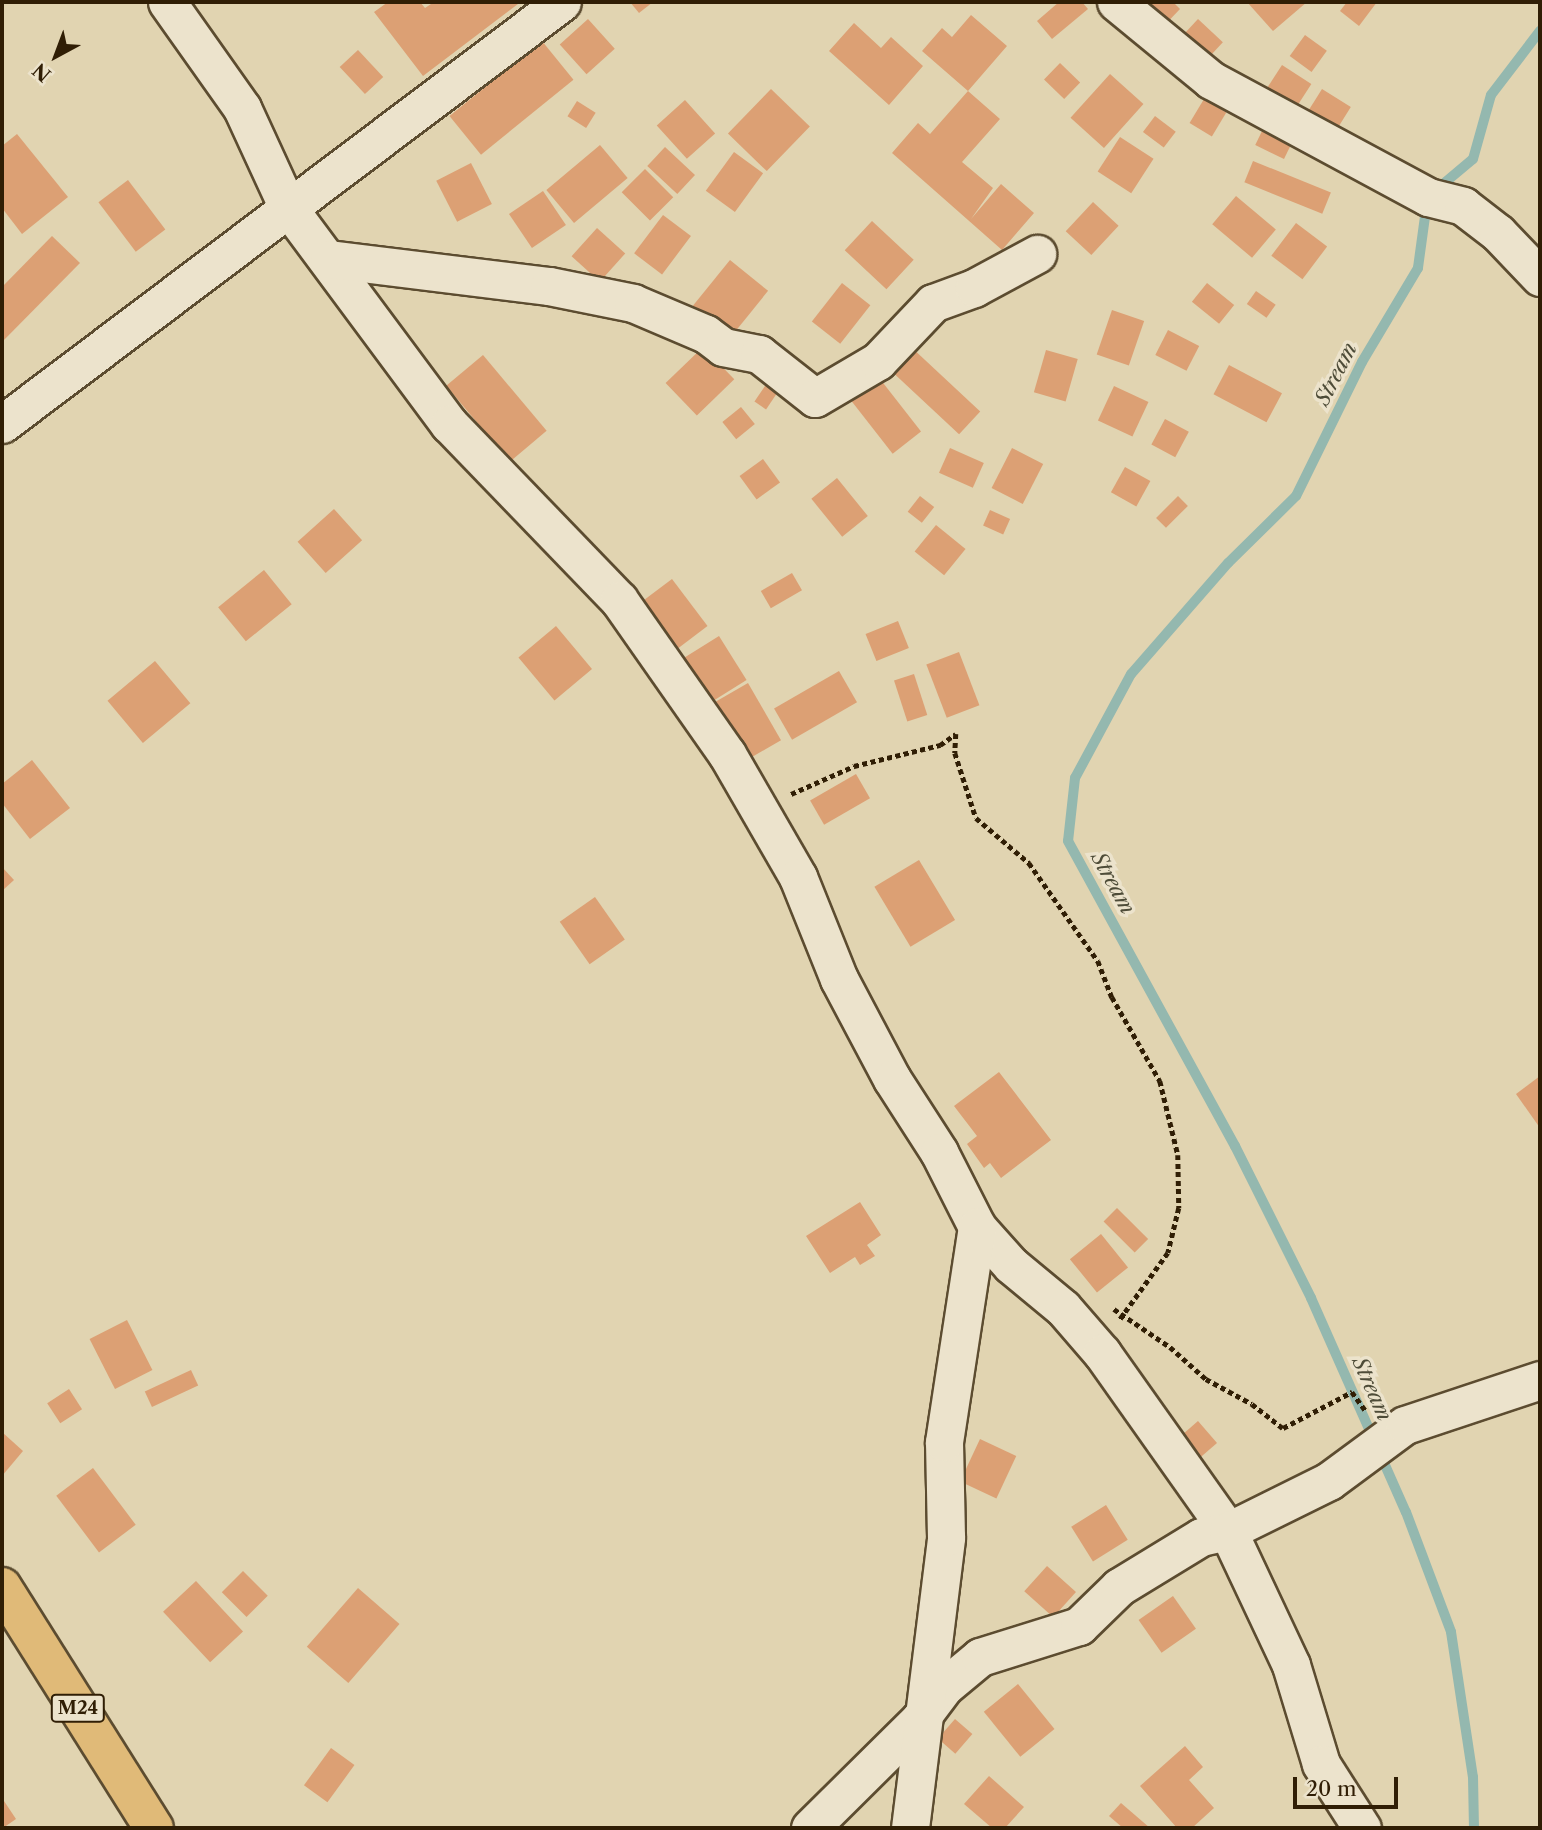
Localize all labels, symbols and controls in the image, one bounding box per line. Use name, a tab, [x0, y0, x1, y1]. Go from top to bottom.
north arrow	[21, 21, 91, 91]
text: N	[28, 58, 56, 86]
water label: Stream	[1310, 338, 1362, 410]
water label: Stream	[1086, 847, 1140, 919]
water label: Stream	[1347, 1353, 1397, 1425]
road number: M24	[50, 1694, 106, 1722]
scale bar	[1297, 1764, 1402, 1808]
text: 20 m	[1306, 1776, 1357, 1801]

